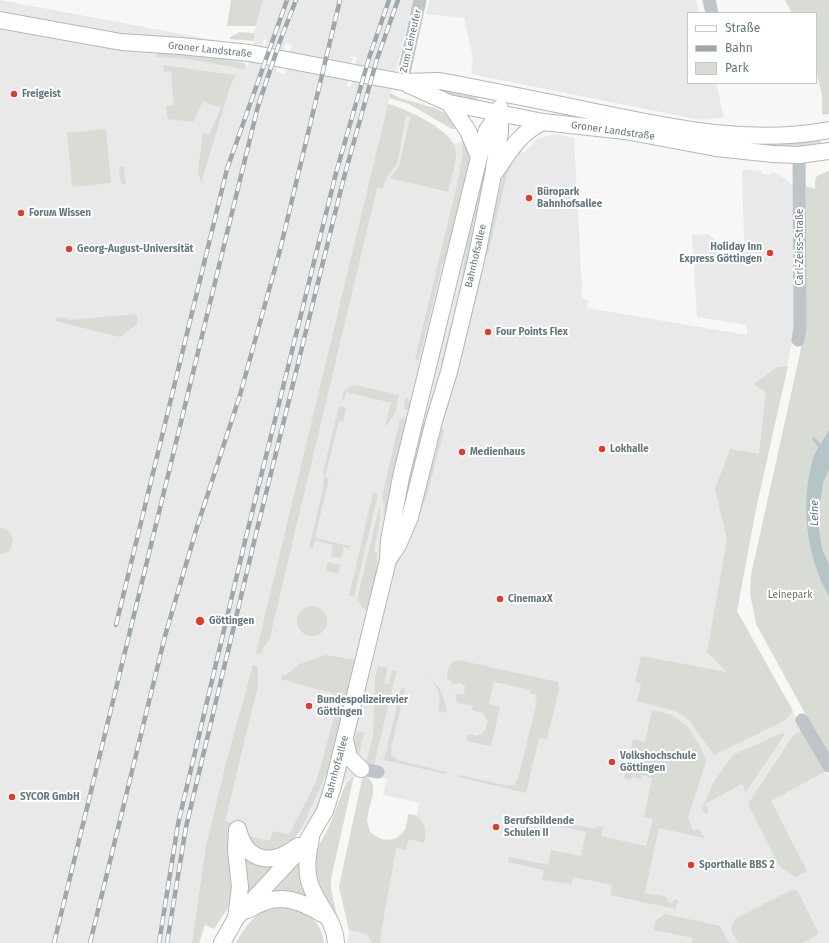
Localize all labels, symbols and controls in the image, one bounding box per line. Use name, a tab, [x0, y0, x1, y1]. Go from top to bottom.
street label: Zum Leineufer	[398, 8, 424, 74]
legend	[687, 12, 817, 84]
text: Straße	[725, 21, 760, 35]
street label: Groner Landstraße	[167, 40, 253, 60]
text: Bahn	[725, 41, 753, 55]
text: Park	[725, 61, 749, 75]
place label: Freigeist	[22, 88, 61, 100]
marker: Freigeist	[9, 89, 19, 99]
street label: Groner Landstraße	[570, 119, 656, 143]
place label: Büropark Bahnhofsallee	[537, 186, 602, 210]
marker: Büropark Bahnhofsallee	[524, 193, 534, 203]
place label: Foruʍ Wissen	[29, 207, 91, 219]
marker: Foruʍ Wissen	[16, 208, 26, 218]
street label: Carl-Zeiss-Straße	[794, 209, 806, 285]
street label: Bahnhofsallee	[463, 223, 489, 289]
place label: Holiday Inn Express Göttingen	[679, 241, 762, 264]
place label: Georg-August-Universität	[77, 243, 193, 255]
marker: Georg-August-Universität	[64, 244, 74, 254]
marker: Holiday Inn Express Göttingen	[765, 248, 775, 258]
place label: Four Points Flex	[496, 326, 568, 338]
marker: Four Points Flex	[483, 327, 493, 337]
place label: Lokhalle	[610, 443, 649, 455]
marker: Lokhalle	[597, 444, 607, 454]
place label: Medienhaus	[470, 446, 525, 458]
marker: Medienhaus	[457, 447, 467, 457]
water label: Leine	[808, 500, 822, 526]
park label: Leinepark	[768, 589, 812, 601]
place label: CinemaxX	[508, 593, 553, 605]
marker: CinemaxX	[495, 594, 505, 604]
marker: Göttingen	[194, 615, 206, 627]
place label: Göttingen	[209, 615, 254, 627]
place label: Bundespolizeirevier Göttingen	[317, 694, 408, 718]
marker: Bundespolizeirevier Göttingen	[304, 701, 314, 711]
street label: Bahnhofsallee	[323, 734, 351, 800]
place label: Volkshochschule Göttingen	[620, 750, 696, 774]
marker: Volkshochschule Göttingen	[607, 757, 617, 767]
place label: SYCOR GmbH	[20, 791, 80, 803]
marker: SYCOR GmbH	[7, 792, 17, 802]
place label: Berufsbildende Schulen II	[504, 815, 574, 838]
marker: Berufsbildende Schulen II	[491, 822, 501, 832]
place label: Sporthalle BBS 2	[699, 859, 775, 871]
marker: Sporthalle BBS 2	[686, 860, 696, 870]

